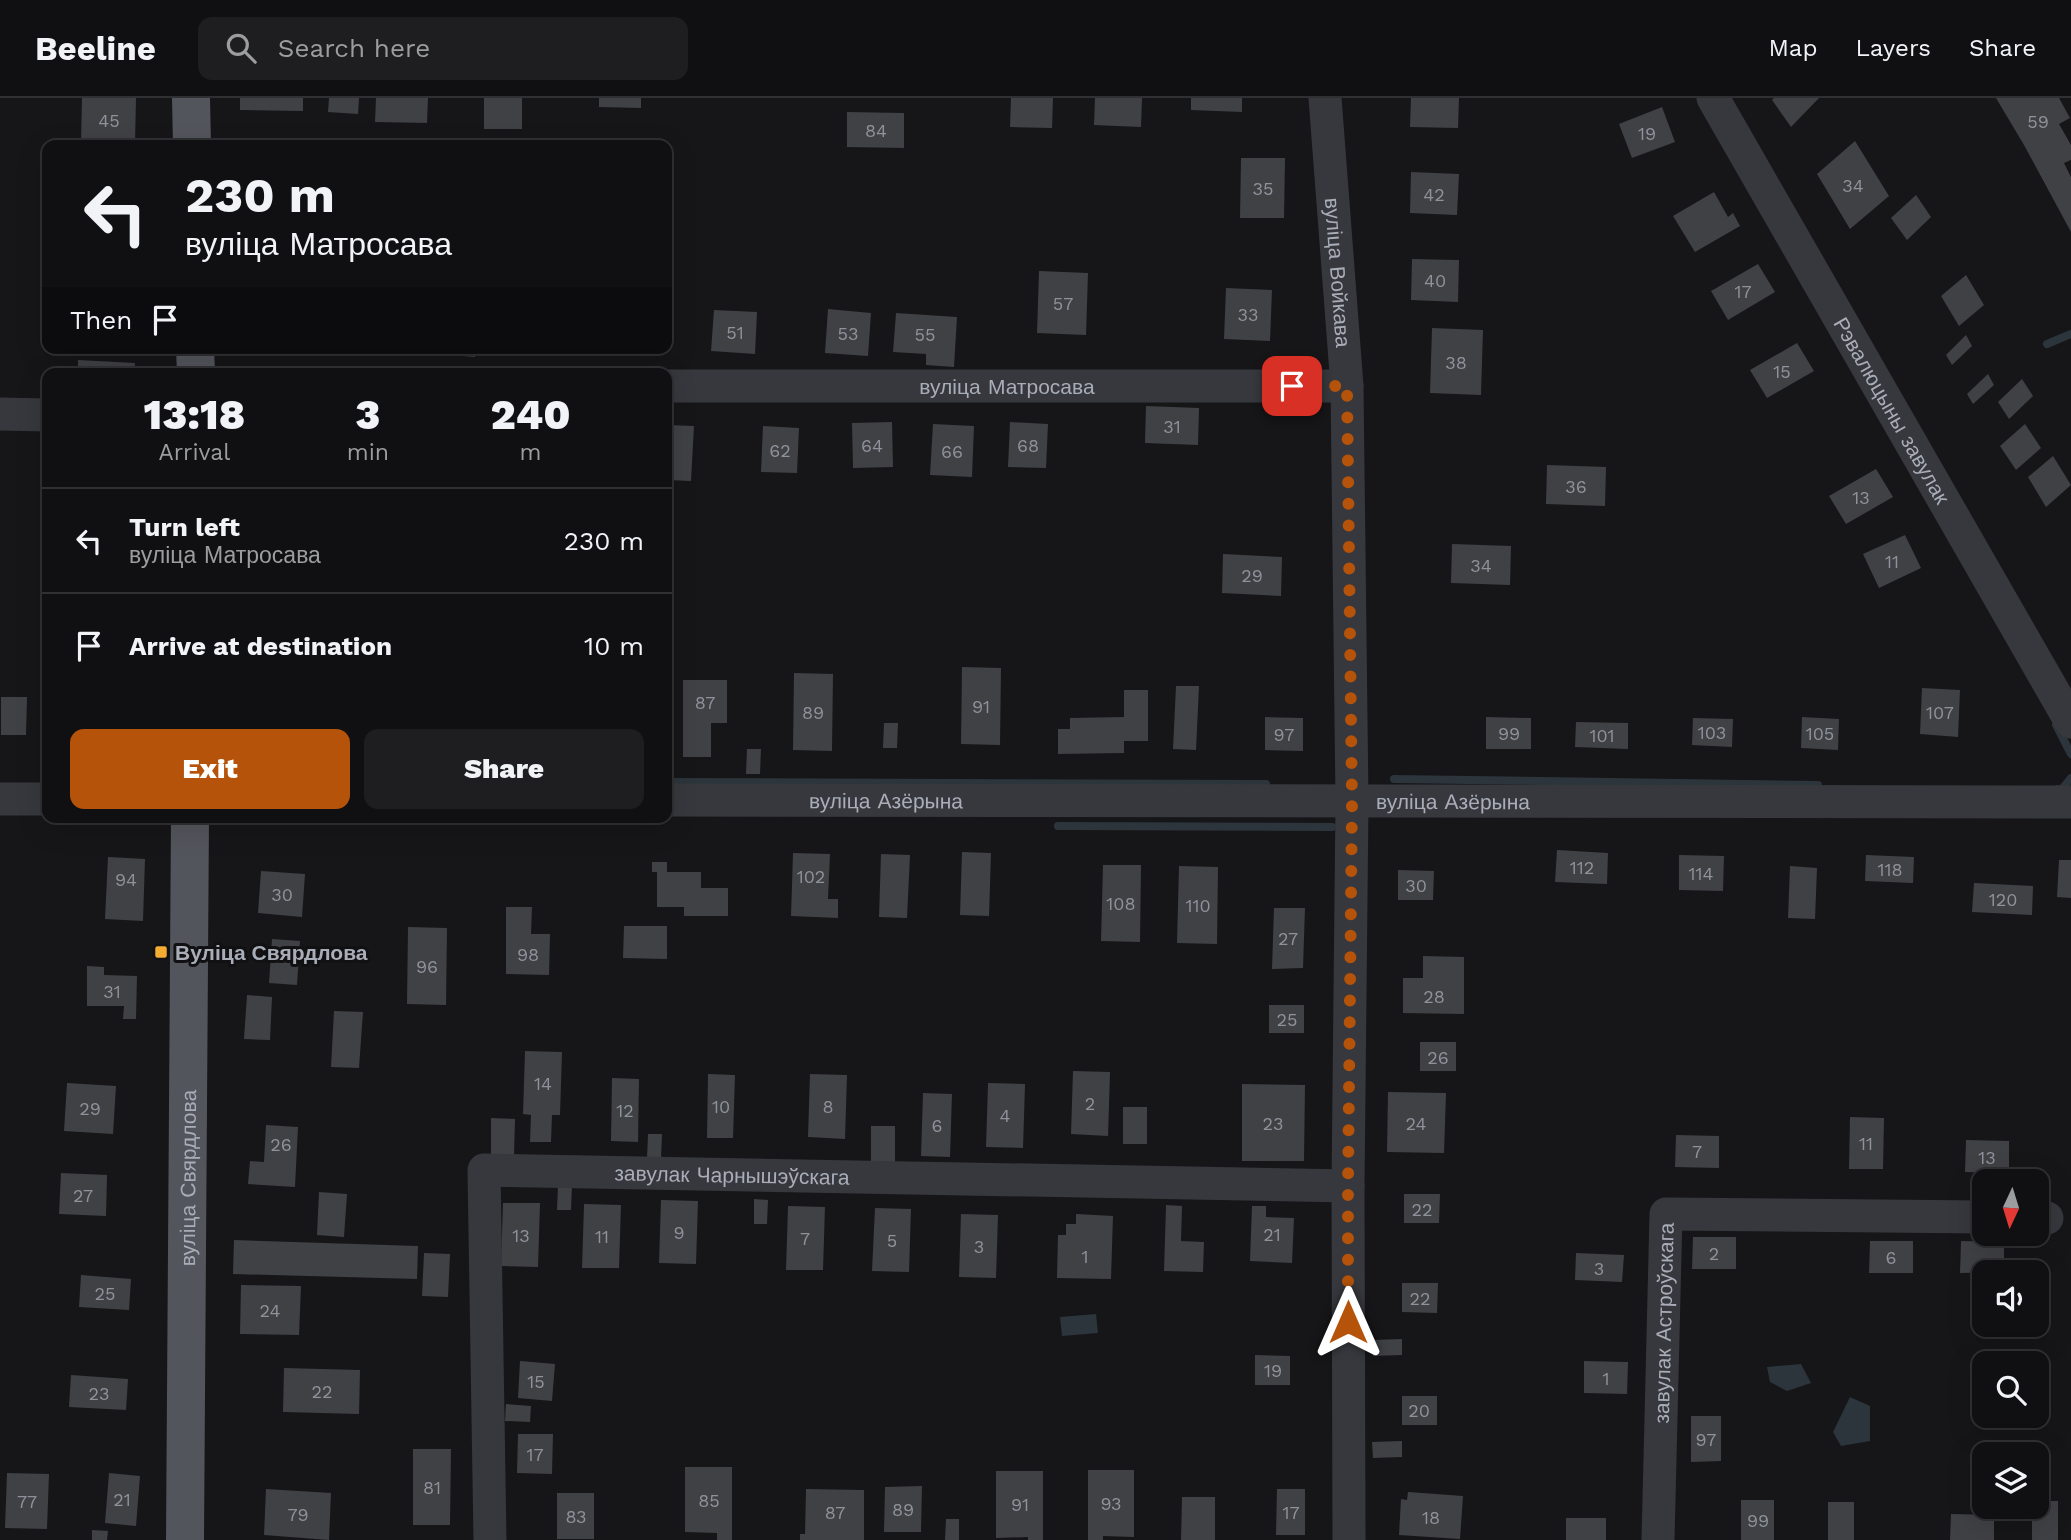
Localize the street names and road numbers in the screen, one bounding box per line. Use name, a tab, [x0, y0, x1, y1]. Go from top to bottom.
street label: вуліца Войкава	[1320, 197, 1357, 349]
street label: Рэвалюцыны завулак	[1829, 312, 1956, 509]
street label: вуліца Матросава	[919, 374, 1095, 399]
street label: вуліца Азёрына	[809, 788, 963, 813]
street label: вуліца Азёрына	[1376, 789, 1530, 814]
street label: вуліца Свярдлова	[174, 1089, 201, 1266]
street label: завулак Чарнышэўскага	[614, 1160, 850, 1189]
street label: завулак Астроўскага	[1648, 1222, 1678, 1424]

